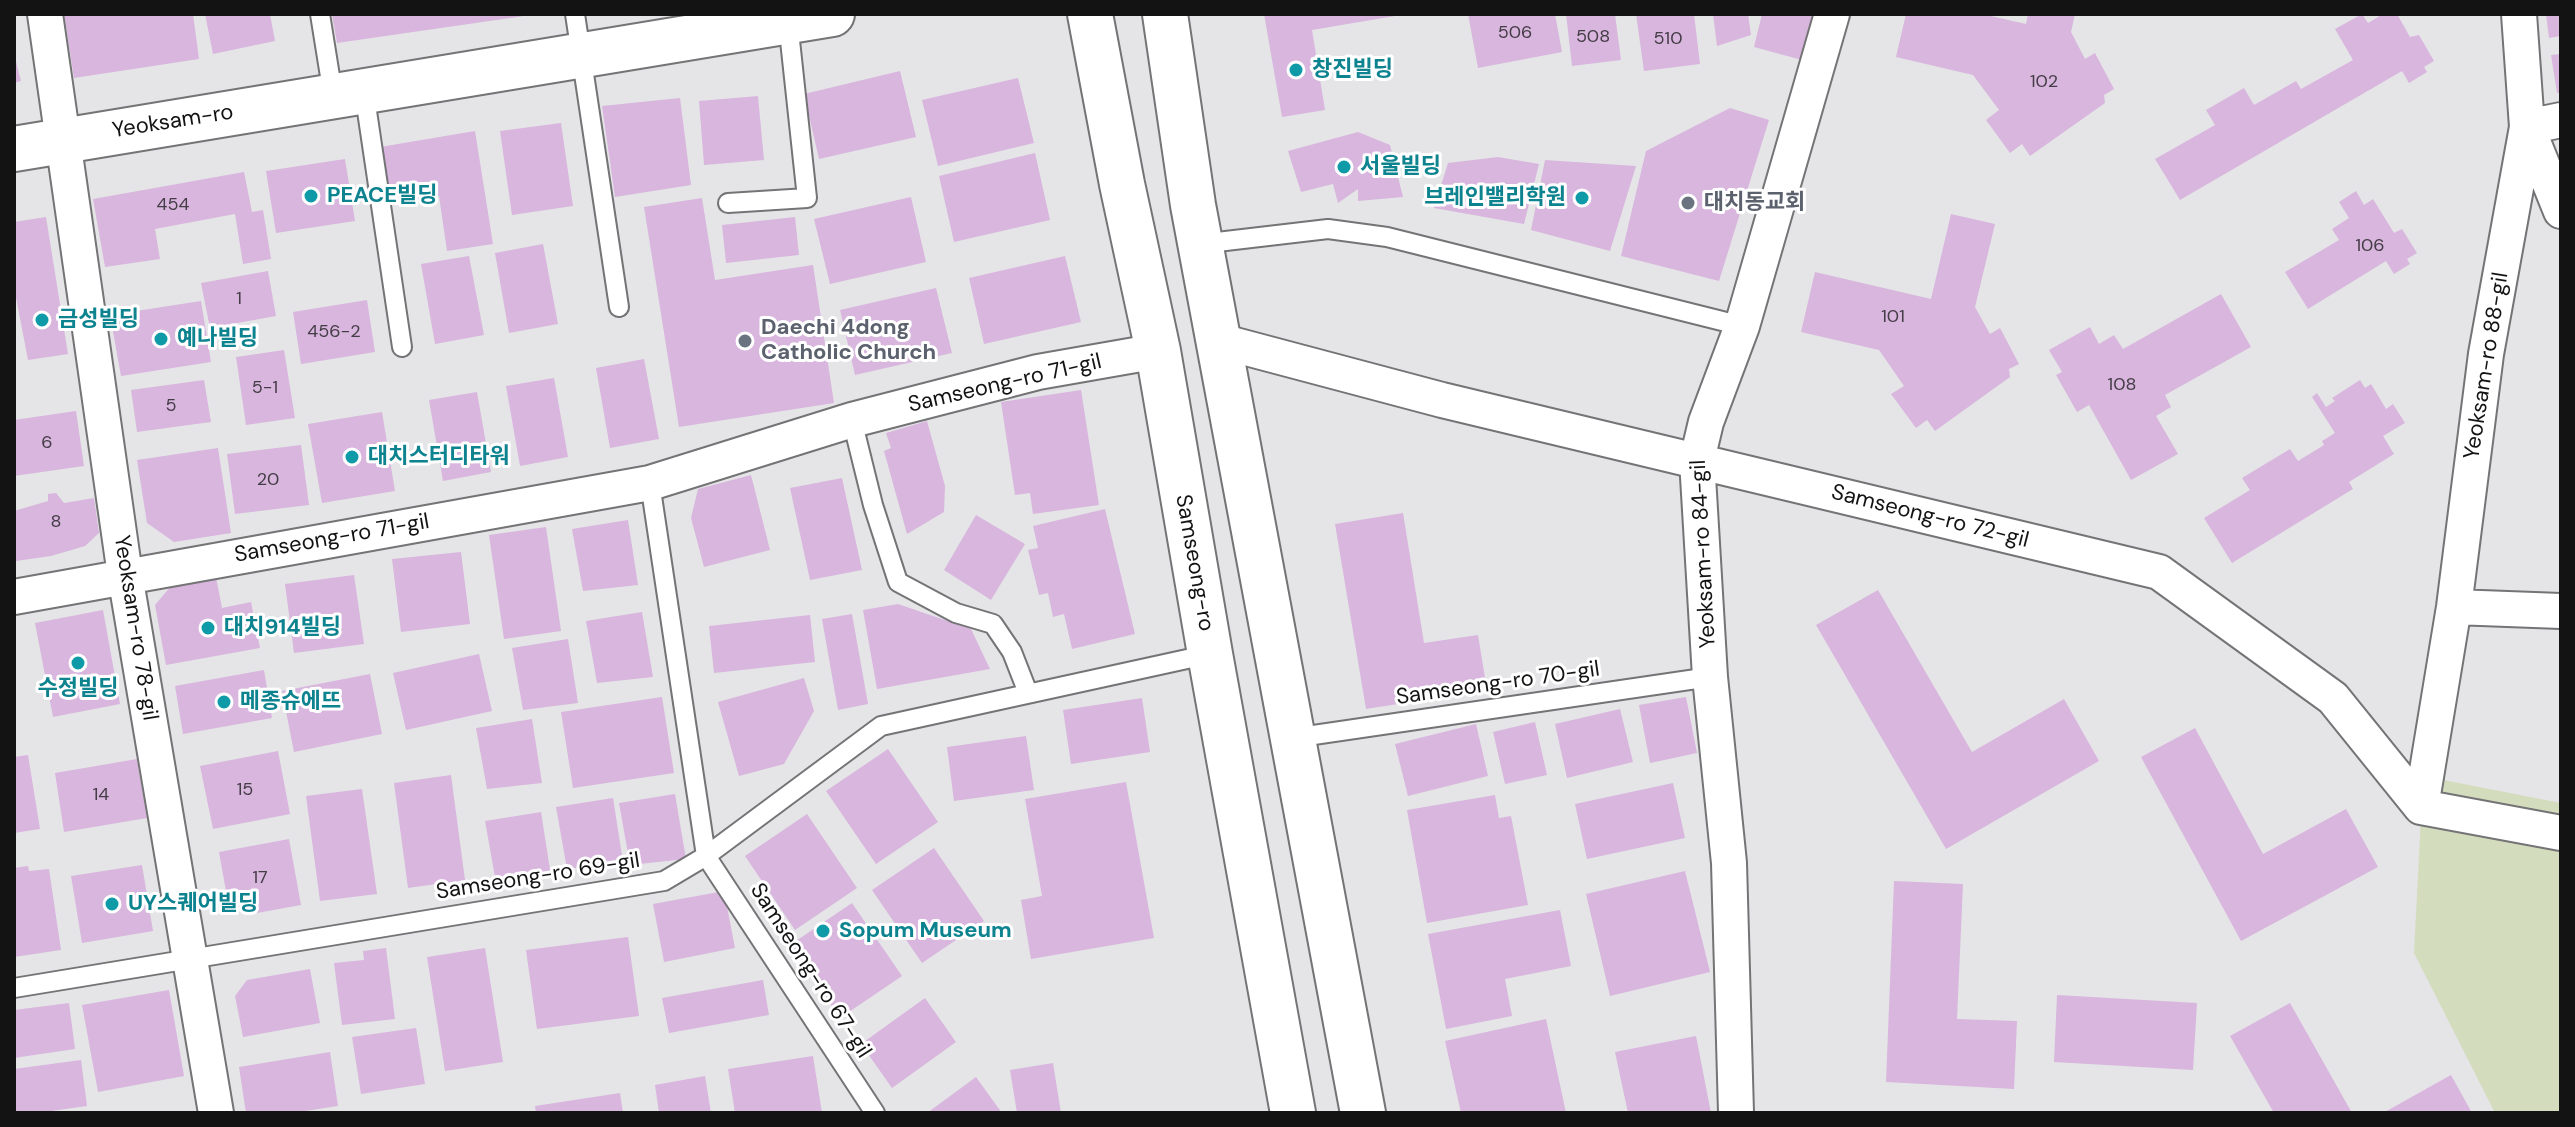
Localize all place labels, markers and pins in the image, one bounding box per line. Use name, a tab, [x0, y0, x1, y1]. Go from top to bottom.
place label: 창진빌딩	[1312, 57, 1393, 83]
marker: 창진빌딩	[1287, 61, 1305, 79]
place label: 서울빌딩	[1360, 154, 1441, 180]
marker: 서울빌딩	[1335, 158, 1353, 176]
place label: PEACE빌딩	[327, 183, 438, 209]
place label: 브레인밸리학원	[1424, 185, 1566, 211]
marker: PEACE빌딩	[302, 187, 320, 205]
marker: 브레인밸리학원	[1573, 189, 1591, 207]
place label: 대치동교회	[1704, 190, 1805, 216]
marker: 대치동교회	[1679, 194, 1697, 212]
place label: 금성빌딩	[58, 307, 139, 333]
marker: 금성빌딩	[33, 311, 51, 329]
place label: Daechi 4dong Catholic Church	[761, 315, 936, 366]
place label: 예나빌딩	[177, 326, 258, 352]
marker: 예나빌딩	[152, 330, 170, 348]
marker: Daechi 4dong Catholic Church	[736, 332, 754, 350]
place label: 대치스터디타워	[368, 444, 510, 470]
marker: 대치스터디타워	[343, 448, 361, 466]
place label: 대치914빌딩	[224, 615, 341, 641]
marker: 대치914빌딩	[199, 619, 217, 637]
marker: 수정빌딩	[69, 654, 87, 672]
place label: 수정빌딩	[38, 676, 118, 702]
place label: 메종슈에뜨	[240, 689, 341, 715]
marker: 메종슈에뜨	[215, 693, 233, 711]
place label: UY스퀘어빌딩	[128, 891, 258, 917]
marker: UY스퀘어빌딩	[103, 895, 121, 913]
place label: Sopum Museum	[839, 918, 1012, 944]
marker: Sopum Museum	[814, 922, 832, 940]

